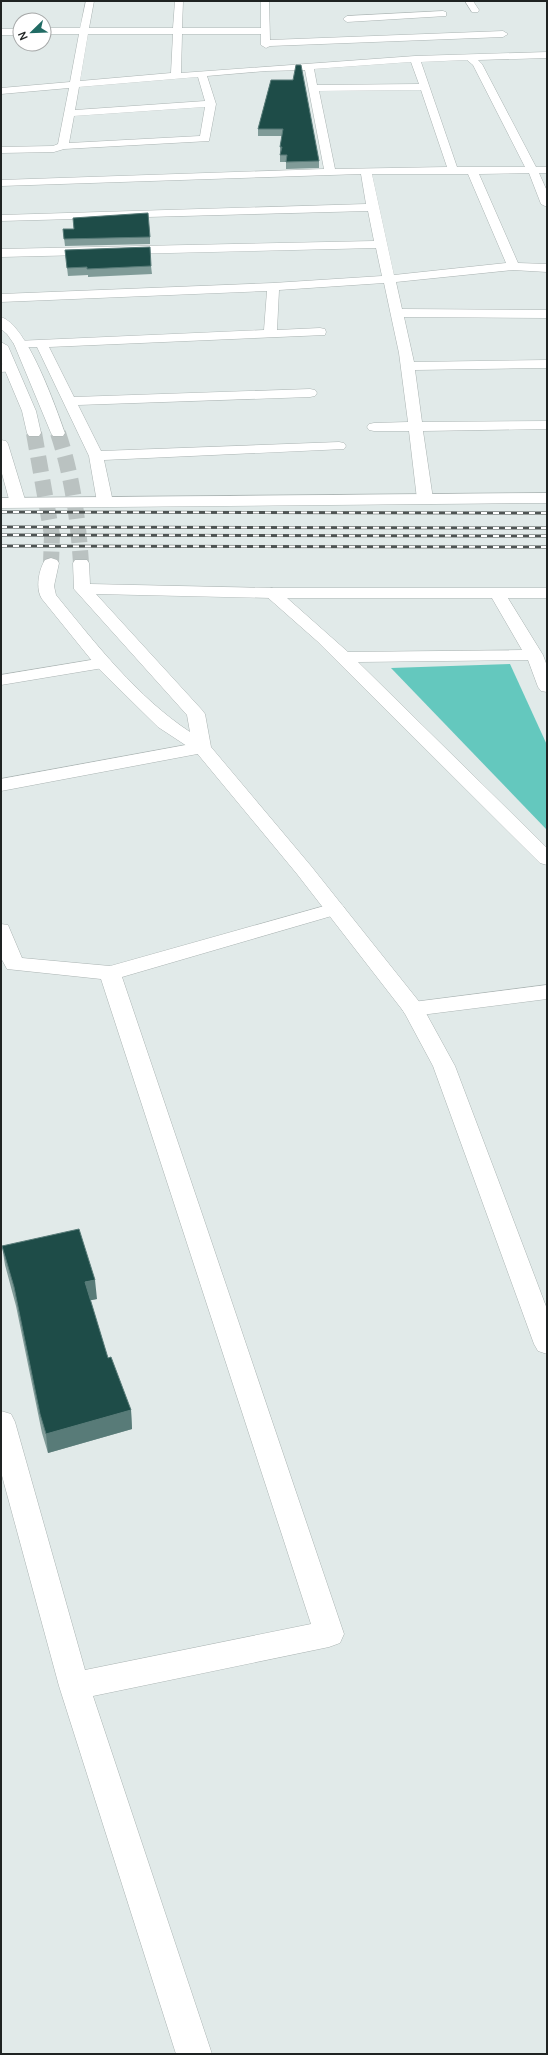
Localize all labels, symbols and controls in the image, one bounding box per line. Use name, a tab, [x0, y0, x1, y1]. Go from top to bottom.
north arrow	[12, 12, 52, 52]
text: N	[14, 29, 31, 43]

